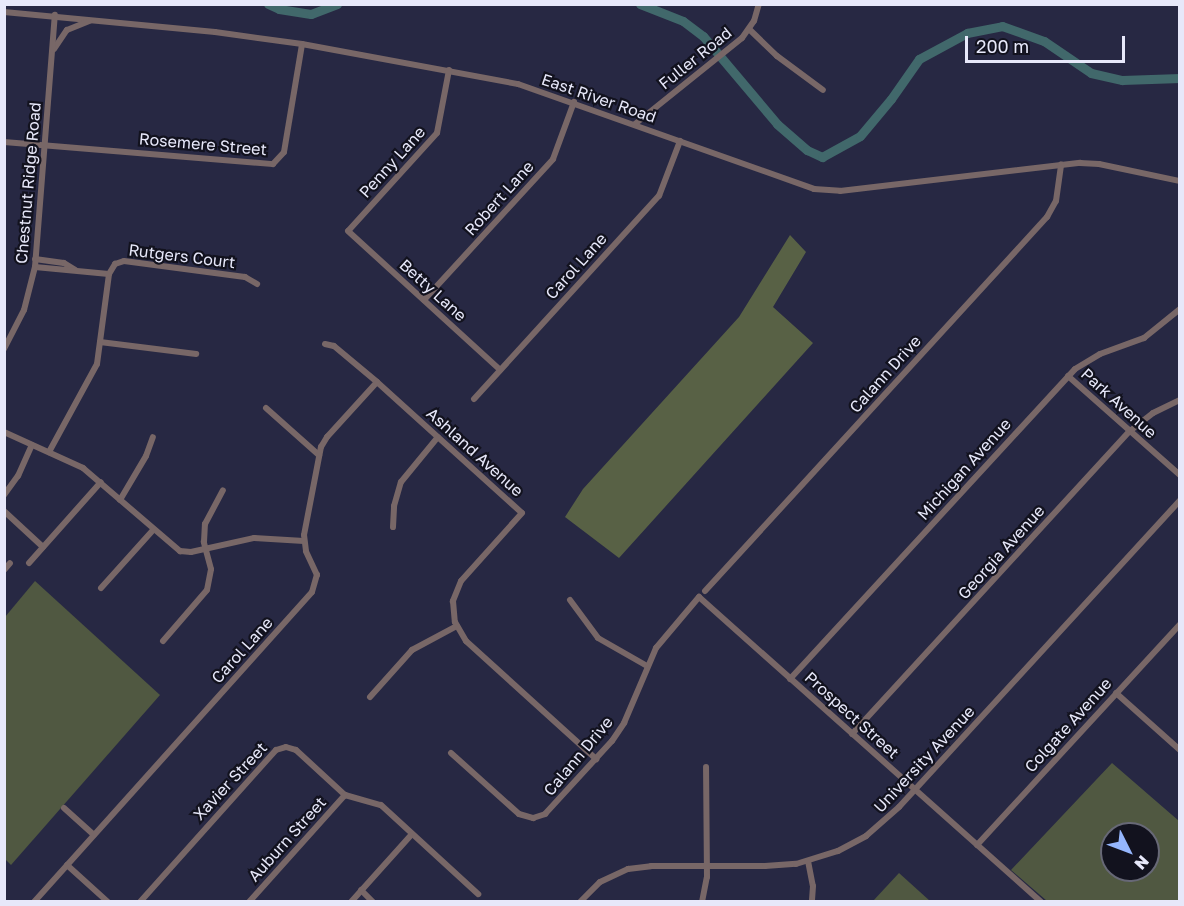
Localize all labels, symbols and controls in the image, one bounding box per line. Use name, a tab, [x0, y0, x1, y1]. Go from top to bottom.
street label: Fuller Road	[655, 23, 735, 93]
scale bar	[968, 24, 1128, 62]
text: 200 m	[976, 35, 1029, 57]
street label: East River Road	[539, 69, 659, 127]
street label: Chestnut Ridge Road	[11, 101, 45, 265]
street label: Penny Lane	[355, 122, 429, 202]
street label: Rosemere Street	[138, 129, 268, 159]
street label: Robert Lane	[460, 157, 538, 239]
street label: Carol Lane	[541, 229, 611, 303]
street label: Rutgers Court	[127, 240, 237, 272]
street label: Betty Lane	[396, 255, 470, 325]
street label: Calann Drive	[845, 331, 925, 417]
street label: Park Avenue	[1077, 364, 1161, 442]
street label: Ashland Avenue	[423, 404, 527, 500]
street label: Michigan Avenue	[913, 414, 1015, 524]
street label: Georgia Avenue	[954, 501, 1048, 603]
street label: Carol Lane	[207, 613, 277, 687]
street label: Prospect Street	[801, 668, 903, 762]
street label: Colgate Avenue	[1021, 674, 1115, 776]
street label: University Avenue	[870, 702, 978, 816]
street label: Calann Drive	[539, 713, 617, 799]
street label: Xavier Street	[189, 738, 271, 824]
street label: Auburn Street	[244, 793, 330, 885]
north arrow	[1100, 822, 1160, 882]
text: N	[1130, 851, 1153, 874]

